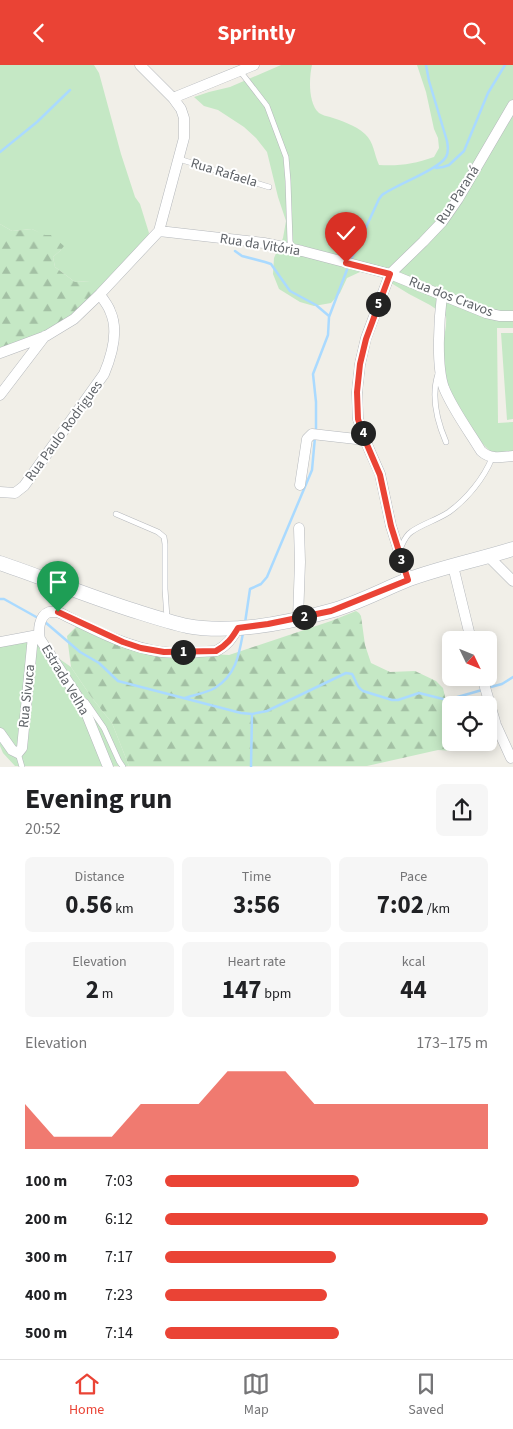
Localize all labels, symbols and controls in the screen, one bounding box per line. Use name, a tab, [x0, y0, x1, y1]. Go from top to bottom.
text: Sprintly	[217, 17, 296, 49]
icon: back	[25, 19, 53, 47]
icon: search	[460, 19, 488, 47]
street label: Rua Rafaela	[188, 153, 260, 193]
street label: Rua Paraná	[432, 162, 484, 228]
pin	[325, 212, 367, 263]
icon: check	[332, 219, 360, 247]
street label: Rua da Vitória	[218, 229, 302, 261]
street label: Rua dos Cravos	[406, 272, 496, 322]
pin: 5	[366, 291, 390, 317]
text: 5	[375, 294, 382, 314]
street label: Rua Paulo Rodrigues	[21, 376, 108, 486]
pin: 4	[350, 421, 376, 445]
text: 4	[360, 423, 367, 443]
pin: 3	[388, 547, 414, 573]
text: 3	[398, 550, 405, 570]
pin	[37, 561, 79, 612]
icon: arrive	[44, 568, 72, 596]
pin: 2	[292, 605, 316, 629]
text: 2	[301, 607, 308, 627]
north arrow	[442, 631, 498, 686]
map controls	[442, 631, 497, 751]
pin: 1	[170, 639, 196, 665]
street label: Estrada Velha	[36, 641, 94, 719]
text: 1	[180, 642, 187, 662]
street label: Rua Sivuca	[14, 663, 40, 729]
button: locate	[442, 696, 497, 751]
text: Evening run	[25, 779, 172, 819]
button: share	[436, 784, 488, 836]
text: 20:52	[25, 818, 61, 840]
text: Distance	[75, 867, 124, 887]
text: Time	[242, 867, 271, 887]
text: Pace	[400, 867, 427, 887]
text: 0.56	[65, 887, 112, 923]
text: 3:56	[233, 887, 280, 923]
text: 7:02	[377, 887, 424, 923]
text: km	[112, 899, 134, 919]
text: /km	[424, 899, 450, 919]
text: Elevation	[72, 952, 127, 972]
text: Heart rate	[227, 952, 286, 972]
text: kcal	[402, 952, 425, 972]
text: 2	[86, 972, 99, 1008]
text: 147	[222, 972, 261, 1008]
text: 44	[400, 972, 427, 1008]
text: m	[99, 984, 113, 1004]
text: bpm	[261, 984, 291, 1004]
text: Elevation	[25, 1032, 87, 1054]
text: 173–175 m	[416, 1032, 488, 1054]
text: 100 m	[25, 1170, 67, 1192]
text: 7:03	[105, 1170, 133, 1192]
text: 200 m	[25, 1208, 67, 1230]
text: 6:12	[105, 1208, 133, 1230]
text: 300 m	[25, 1246, 67, 1268]
text: 7:17	[105, 1246, 133, 1268]
text: 400 m	[25, 1284, 67, 1306]
text: 7:23	[105, 1284, 133, 1306]
text: 500 m	[25, 1322, 67, 1344]
text: 7:14	[105, 1322, 133, 1344]
tab: Home	[69, 1370, 104, 1420]
tab: Map	[242, 1370, 270, 1420]
tab: Saved	[408, 1370, 444, 1420]

